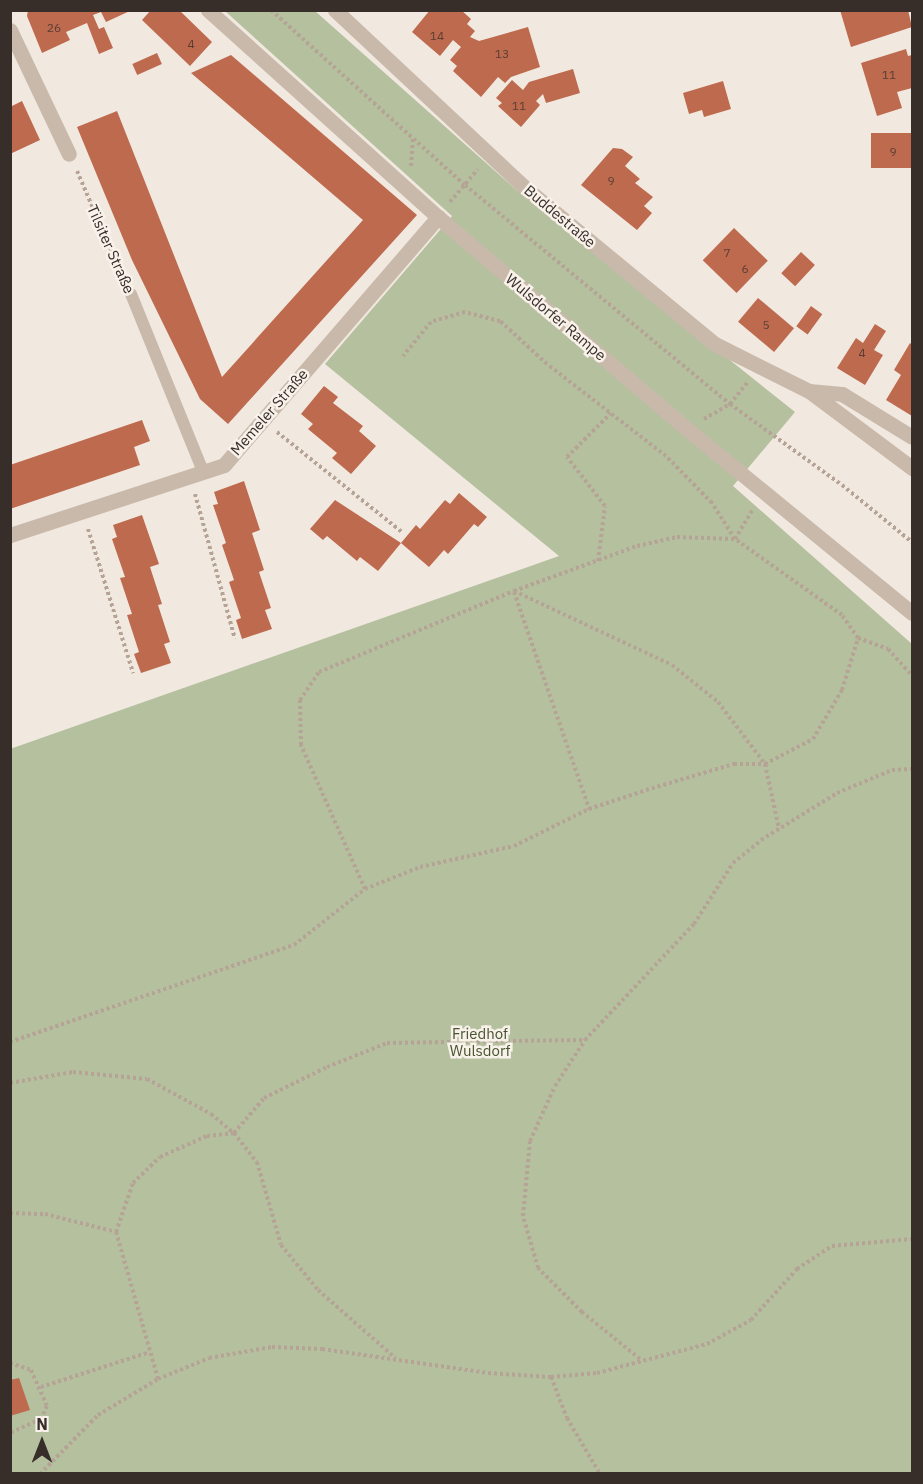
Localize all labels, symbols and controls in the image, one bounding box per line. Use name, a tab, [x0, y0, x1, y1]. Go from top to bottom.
house number: 26	[47, 21, 61, 35]
house number: 14	[430, 29, 444, 43]
house number: 4	[187, 37, 195, 51]
house number: 13	[495, 47, 509, 61]
house number: 11	[882, 68, 896, 82]
house number: 11	[512, 99, 526, 113]
house number: 9	[889, 145, 897, 159]
house number: 9	[607, 174, 615, 188]
street label: Buddestraße	[521, 181, 599, 251]
street label: Tilsiter Straße	[83, 202, 139, 296]
house number: 7	[723, 246, 731, 260]
house number: 6	[741, 262, 749, 276]
street label: Wulsdorfer Rampe	[502, 270, 610, 364]
house number: 5	[762, 318, 770, 332]
house number: 4	[858, 346, 866, 360]
street label: Memeler Straße	[227, 365, 311, 459]
park label: Friedhof Wulsdorf	[450, 1024, 510, 1059]
north arrow	[12, 1412, 72, 1472]
text: N	[36, 1414, 48, 1434]

